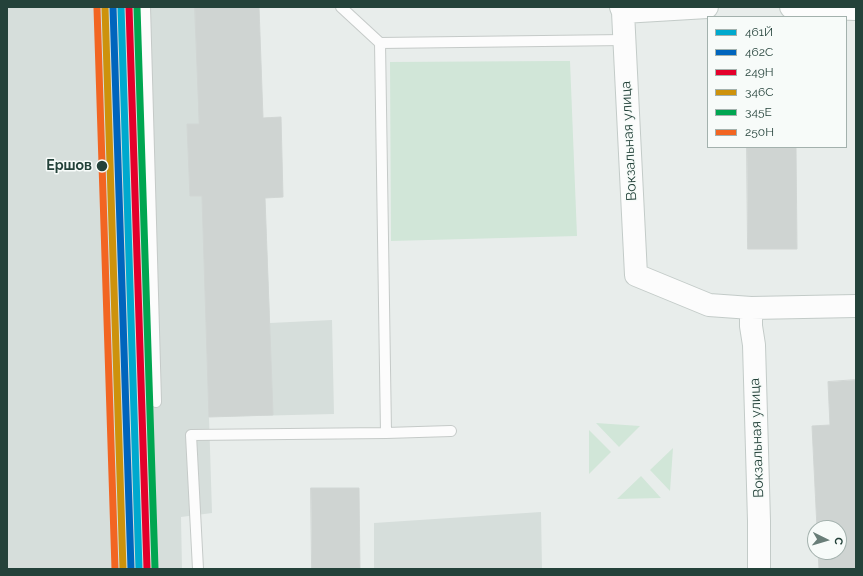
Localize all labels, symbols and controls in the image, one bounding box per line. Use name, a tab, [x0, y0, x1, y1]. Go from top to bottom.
legend	[707, 16, 847, 148]
text: 461Й	[745, 25, 773, 39]
text: 462С	[745, 45, 773, 59]
text: 249Н	[745, 65, 774, 79]
street label: Вокзальная улица	[617, 81, 641, 201]
text: 346С	[745, 85, 773, 99]
text: 345Е	[745, 105, 772, 119]
text: 250Н	[745, 125, 774, 139]
place label: Ершов	[46, 158, 92, 174]
marker: Ершов	[95, 159, 109, 173]
street label: Вокзальная улица	[747, 378, 767, 498]
north arrow	[807, 520, 847, 560]
text: С	[832, 537, 845, 545]

